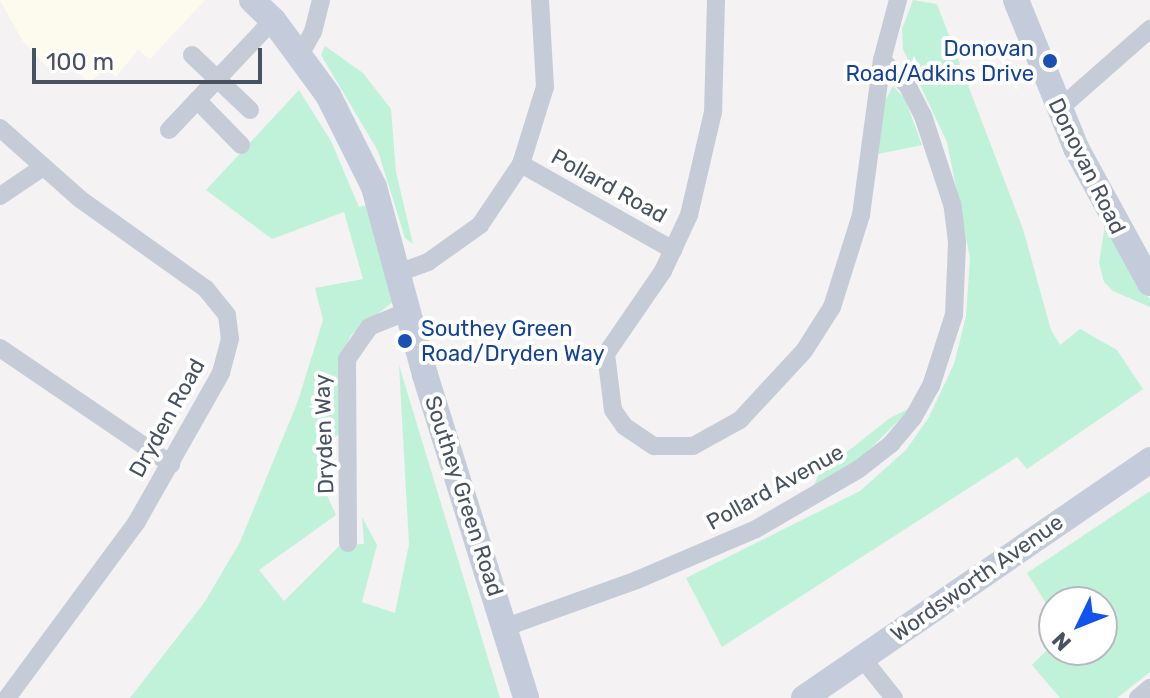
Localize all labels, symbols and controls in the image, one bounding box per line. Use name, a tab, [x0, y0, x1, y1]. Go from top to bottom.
scale bar	[36, 32, 266, 82]
place label: Donovan Road/Adkins Drive	[845, 35, 1034, 86]
text: 100 m	[46, 48, 114, 76]
marker: Donovan Road/Adkins Drive	[1041, 52, 1059, 70]
street label: Donovan Road	[1043, 94, 1131, 238]
street label: Pollard Road	[547, 143, 671, 229]
place label: Southey Green Road/Dryden Way	[421, 315, 605, 366]
marker: Southey Green Road/Dryden Way	[396, 332, 414, 350]
street label: Dryden Road	[124, 354, 210, 482]
street label: Dryden Way	[309, 373, 339, 495]
street label: Southey Green Road	[419, 392, 509, 600]
street label: Pollard Avenue	[702, 438, 848, 536]
street label: Wordsworth Avenue	[886, 508, 1068, 648]
north arrow	[1038, 586, 1118, 666]
text: N	[1046, 626, 1077, 656]

